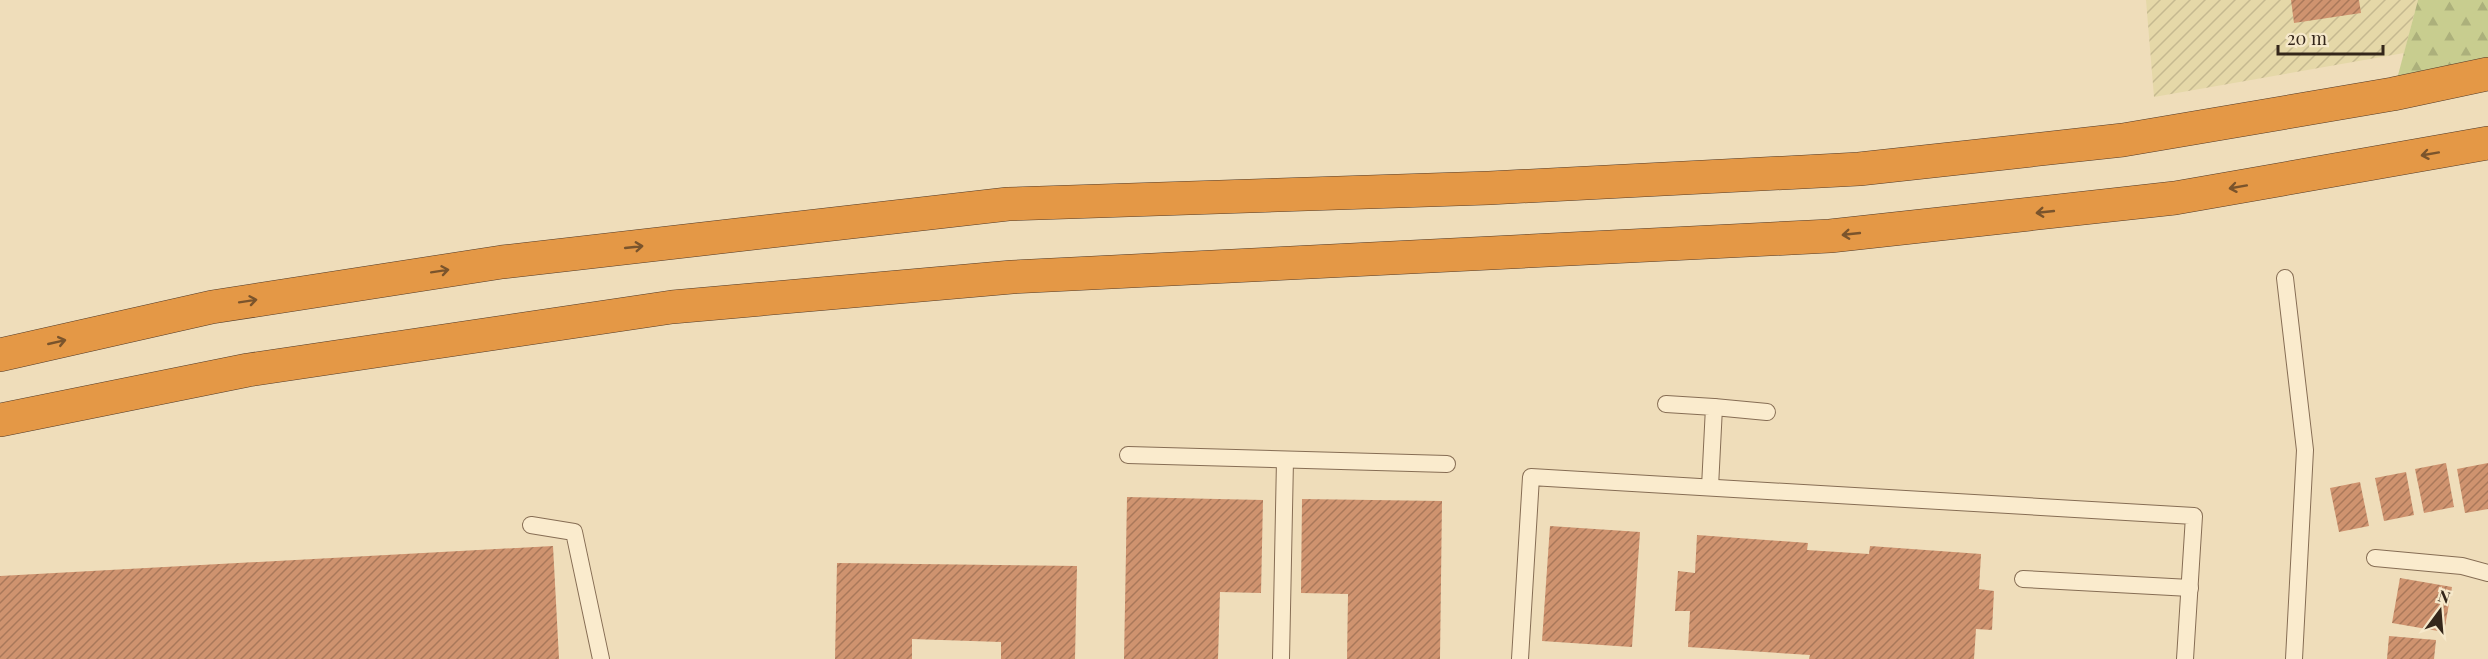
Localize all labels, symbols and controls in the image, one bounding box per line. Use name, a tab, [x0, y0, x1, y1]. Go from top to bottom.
scale bar	[2278, 18, 2383, 56]
text: 20 m	[2287, 26, 2327, 50]
one-way arrow	[2421, 149, 2441, 160]
one-way arrow	[2229, 182, 2249, 193]
one-way arrow	[2036, 207, 2055, 218]
one-way arrow	[1842, 228, 1862, 239]
one-way arrow	[623, 241, 643, 252]
one-way arrow	[430, 266, 450, 277]
one-way arrow	[237, 296, 257, 307]
one-way arrow	[47, 336, 66, 347]
north arrow	[2410, 581, 2470, 641]
text: N	[2436, 584, 2453, 608]

